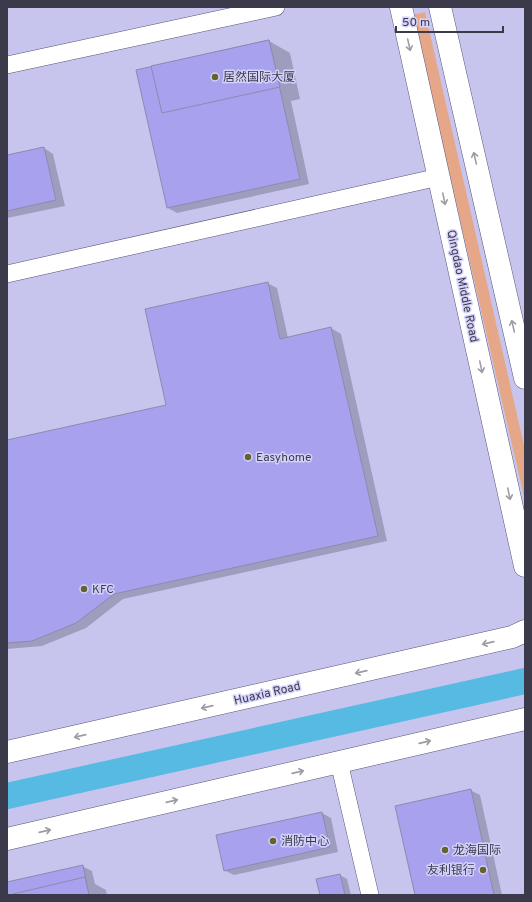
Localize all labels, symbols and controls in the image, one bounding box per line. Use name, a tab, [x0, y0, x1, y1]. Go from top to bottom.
scale bar	[396, 8, 503, 34]
text: 50 m	[402, 15, 430, 31]
one-way arrow	[406, 38, 414, 51]
place label: 居然国际大厦	[223, 70, 295, 86]
marker: 居然国际大厦	[210, 72, 220, 82]
one-way arrow	[470, 152, 478, 165]
one-way arrow	[441, 192, 449, 205]
street label: Qingdao Middle Road	[442, 229, 482, 344]
one-way arrow	[509, 320, 517, 333]
one-way arrow	[478, 360, 486, 373]
place label: Easyhome	[256, 450, 312, 466]
marker: Easyhome	[243, 452, 253, 462]
one-way arrow	[506, 487, 514, 500]
place label: KFC	[92, 582, 114, 598]
marker: KFC	[79, 584, 89, 594]
one-way arrow	[482, 639, 495, 647]
one-way arrow	[355, 668, 368, 676]
street label: Huaxia Road	[232, 679, 302, 709]
one-way arrow	[201, 703, 214, 711]
one-way arrow	[74, 732, 87, 740]
one-way arrow	[418, 738, 431, 746]
one-way arrow	[291, 767, 304, 775]
one-way arrow	[165, 797, 178, 805]
one-way arrow	[38, 826, 51, 834]
place label: 消防中心	[281, 834, 329, 850]
marker: 消防中心	[268, 836, 278, 846]
place label: 龙海国际	[453, 843, 501, 859]
marker: 龙海国际	[440, 845, 450, 855]
place label: 友利银行	[427, 863, 475, 879]
marker: 友利银行	[478, 865, 488, 875]

